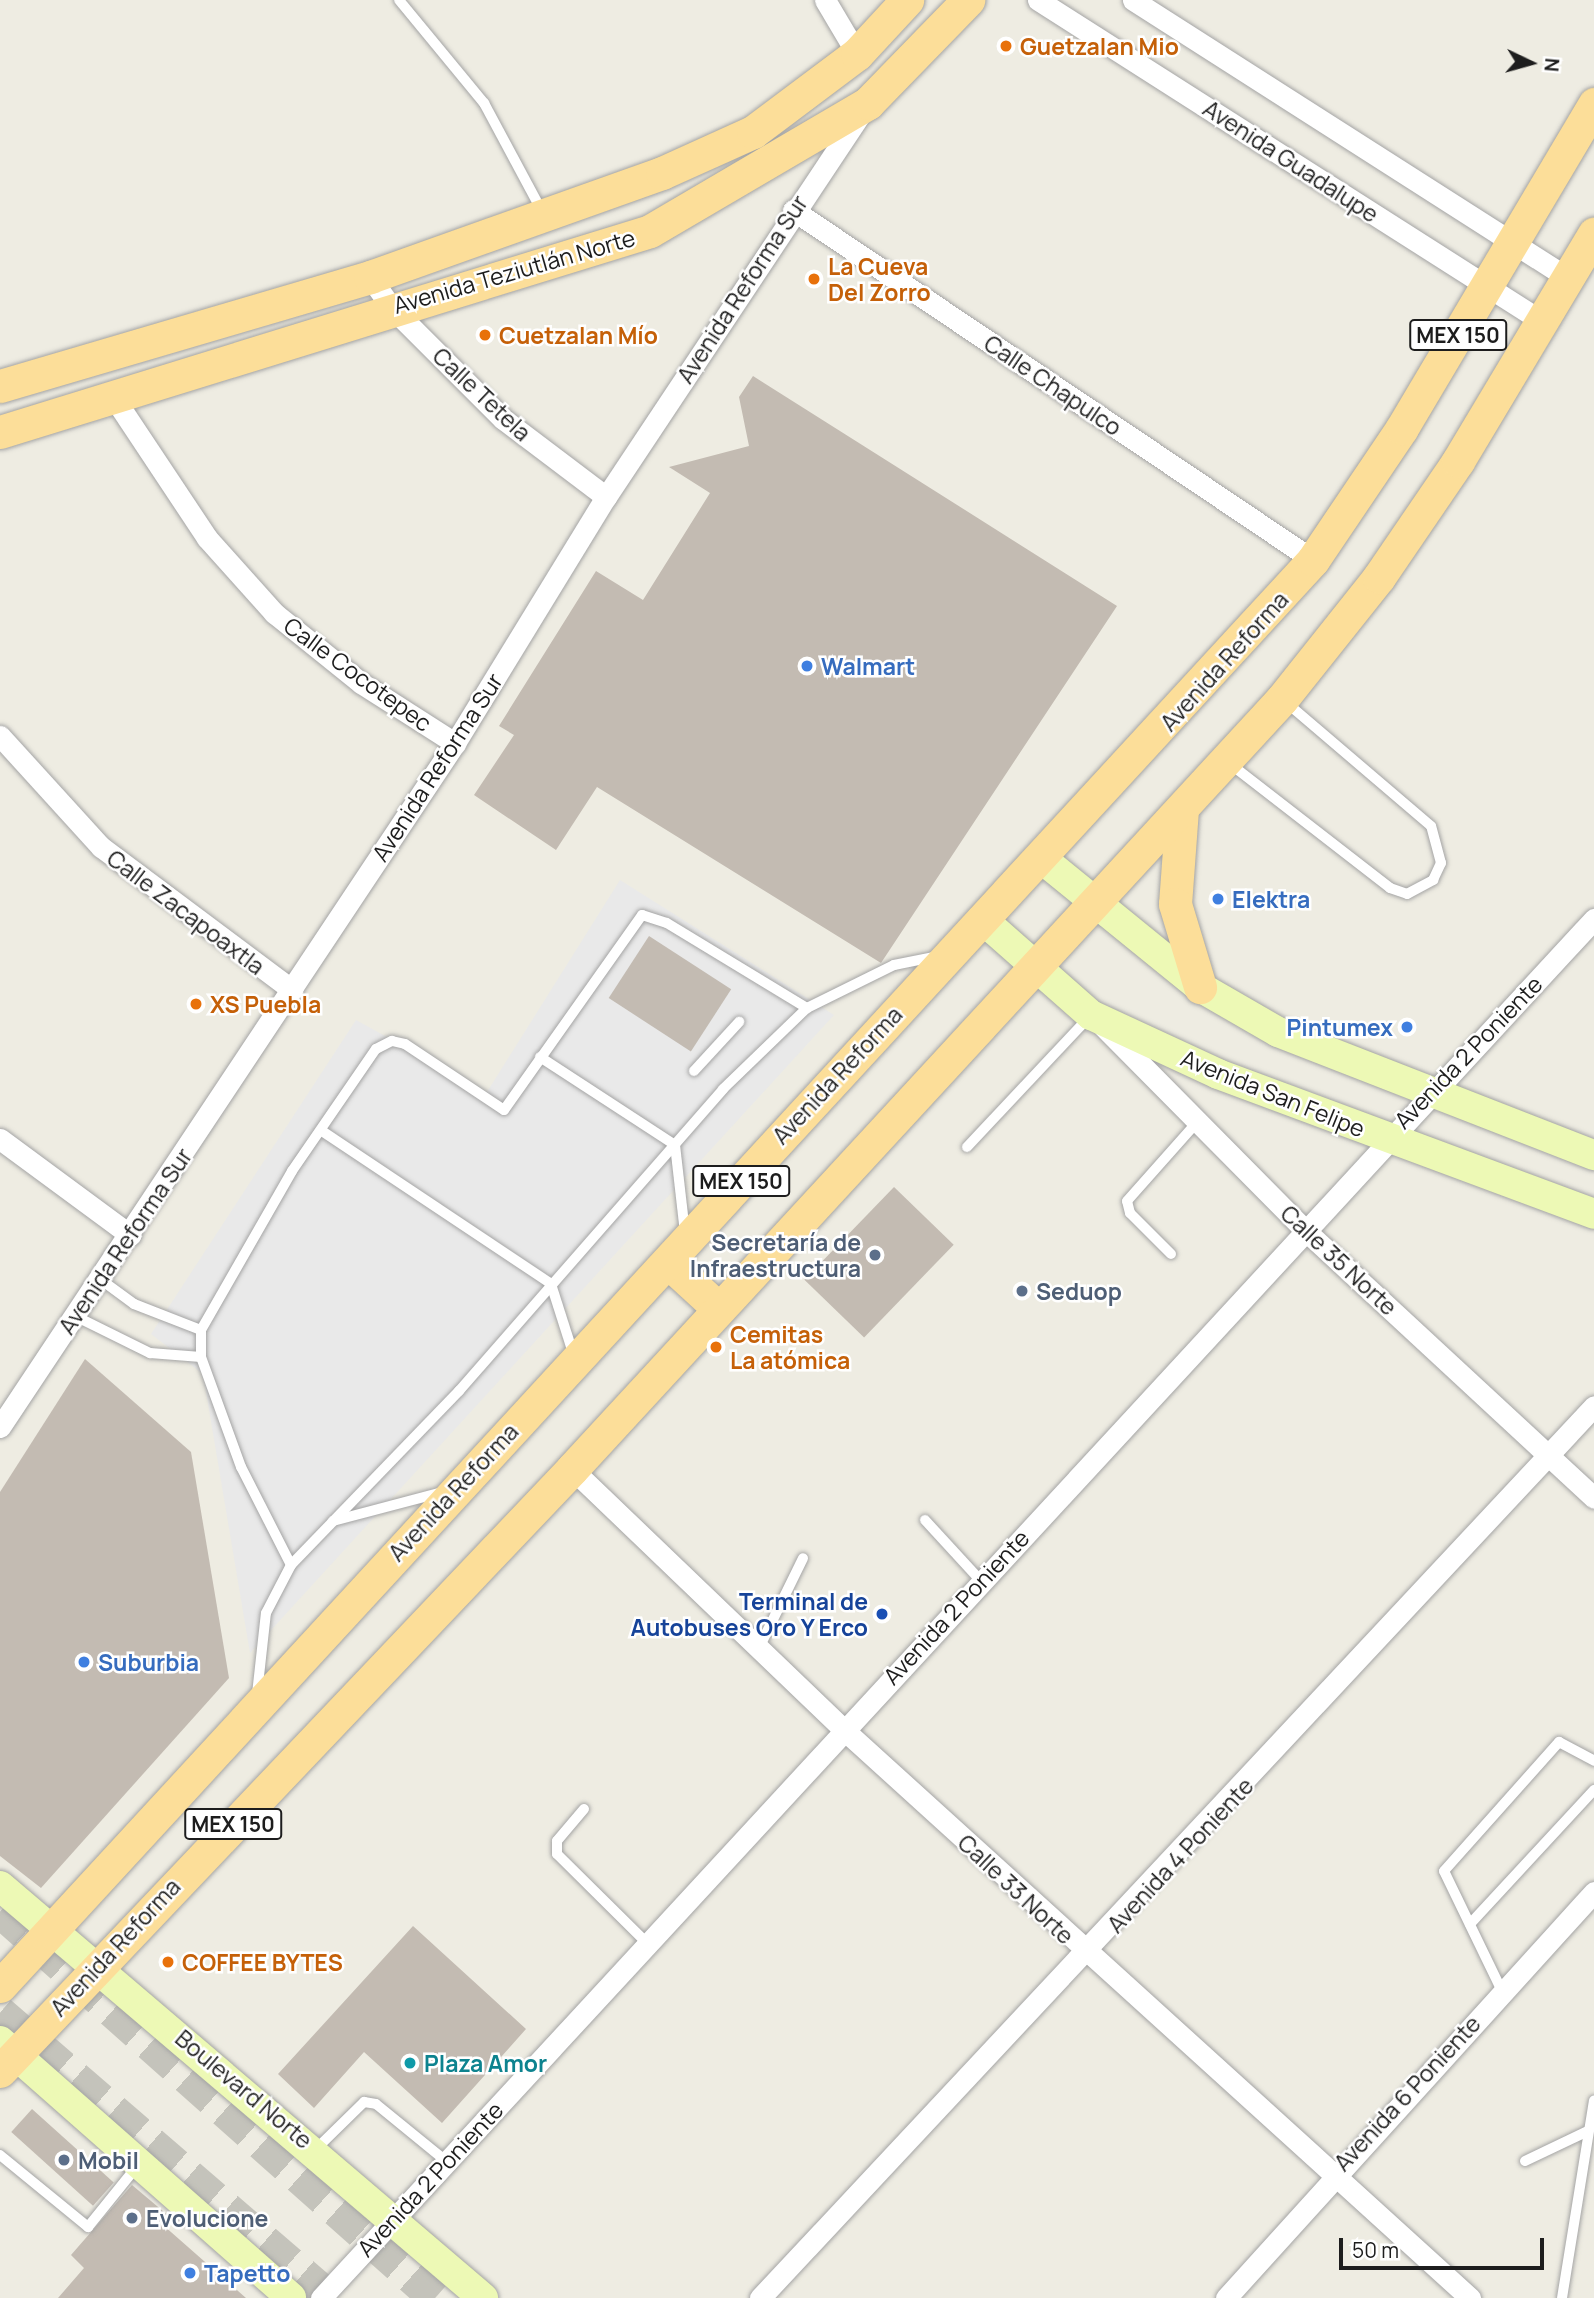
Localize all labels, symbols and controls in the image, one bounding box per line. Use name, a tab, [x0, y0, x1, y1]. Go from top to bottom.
north arrow	[1496, 28, 1566, 98]
place label: Guetzalan Mio	[1020, 32, 1179, 60]
marker: Guetzalan Mio	[998, 38, 1014, 54]
text: N	[1538, 57, 1565, 73]
street label: Avenida Guadalupe	[1198, 94, 1384, 228]
street label: Avenida Reforma Sur	[671, 190, 813, 388]
street label: Avenida Teziutlán Norte	[390, 223, 638, 319]
place label: La Cueva Del Zorro	[828, 252, 931, 306]
marker: La Cueva Del Zorro	[806, 271, 822, 287]
road number: MEX 150	[1409, 318, 1507, 352]
place label: Cuetzalan Mío	[499, 321, 658, 349]
marker: Cuetzalan Mío	[477, 327, 493, 343]
street label: Calle Chapulco	[979, 329, 1127, 441]
street label: Calle Tetela	[427, 342, 537, 446]
street label: Avenida Reforma	[1154, 586, 1294, 736]
street label: Calle Cocotepec	[279, 611, 437, 737]
place label: Walmart	[821, 652, 915, 680]
marker: Walmart	[799, 658, 815, 674]
street label: Avenida Reforma Sur	[366, 668, 508, 866]
street label: Calle Zacapoaxtla	[102, 844, 270, 980]
place label: Elektra	[1232, 885, 1310, 913]
marker: Elektra	[1210, 891, 1226, 907]
street label: Avenida 2 Poniente	[1388, 970, 1548, 1134]
place label: XS Puebla	[210, 990, 321, 1018]
marker: XS Puebla	[188, 996, 204, 1012]
street label: Avenida Reforma	[766, 1001, 908, 1149]
place label: Pintumex	[1287, 1013, 1393, 1041]
marker: Pintumex	[1399, 1019, 1415, 1035]
street label: Avenida San Felipe	[1177, 1044, 1369, 1142]
street label: Avenida Reforma Sur	[52, 1143, 198, 1339]
road number: MEX 150	[692, 1164, 790, 1198]
street label: Calle 35 Norte	[1275, 1199, 1403, 1321]
place label: Secretaría de Infraestructura	[690, 1228, 861, 1282]
marker: Secretaría de Infraestructura	[867, 1247, 883, 1263]
place label: Seduop	[1036, 1277, 1122, 1305]
marker: Seduop	[1014, 1283, 1030, 1299]
place label: Cemitas La atómica	[730, 1320, 850, 1374]
marker: Cemitas La atómica	[708, 1339, 724, 1355]
street label: Avenida Reforma	[382, 1418, 524, 1566]
street label: Avenida 2 Poniente	[877, 1524, 1035, 1690]
place label: Terminal de Autobuses Oro Y Erco	[630, 1587, 868, 1641]
marker: Terminal de Autobuses Oro Y Erco	[874, 1606, 890, 1622]
place label: Suburbia	[98, 1648, 199, 1676]
marker: Suburbia	[76, 1654, 92, 1670]
street label: Avenida 4 Poniente	[1101, 1772, 1259, 1938]
road number: MEX 150	[184, 1806, 282, 1842]
street label: Calle 33 Norte	[953, 1828, 1079, 1950]
street label: Avenida Reforma	[44, 1873, 186, 2021]
place label: COFFEE BYTES	[182, 1948, 343, 1976]
marker: COFFEE BYTES	[160, 1954, 176, 1970]
street label: Avenida 6 Poniente	[1328, 2010, 1486, 2176]
street label: Boulevard Norte	[170, 2024, 318, 2154]
place label: Plaza Amor	[424, 2049, 547, 2077]
marker: Plaza Amor	[402, 2055, 418, 2071]
street label: Avenida 2 Poniente	[351, 2096, 509, 2262]
place label: Mobil	[78, 2146, 139, 2174]
marker: Mobil	[56, 2152, 72, 2168]
place label: Evolucione	[146, 2204, 268, 2232]
marker: Evolucione	[124, 2210, 140, 2226]
scale bar	[1342, 2224, 1547, 2268]
text: 50 m	[1352, 2236, 1399, 2264]
place label: Tapetto	[204, 2259, 290, 2287]
marker: Tapetto	[182, 2265, 198, 2281]

